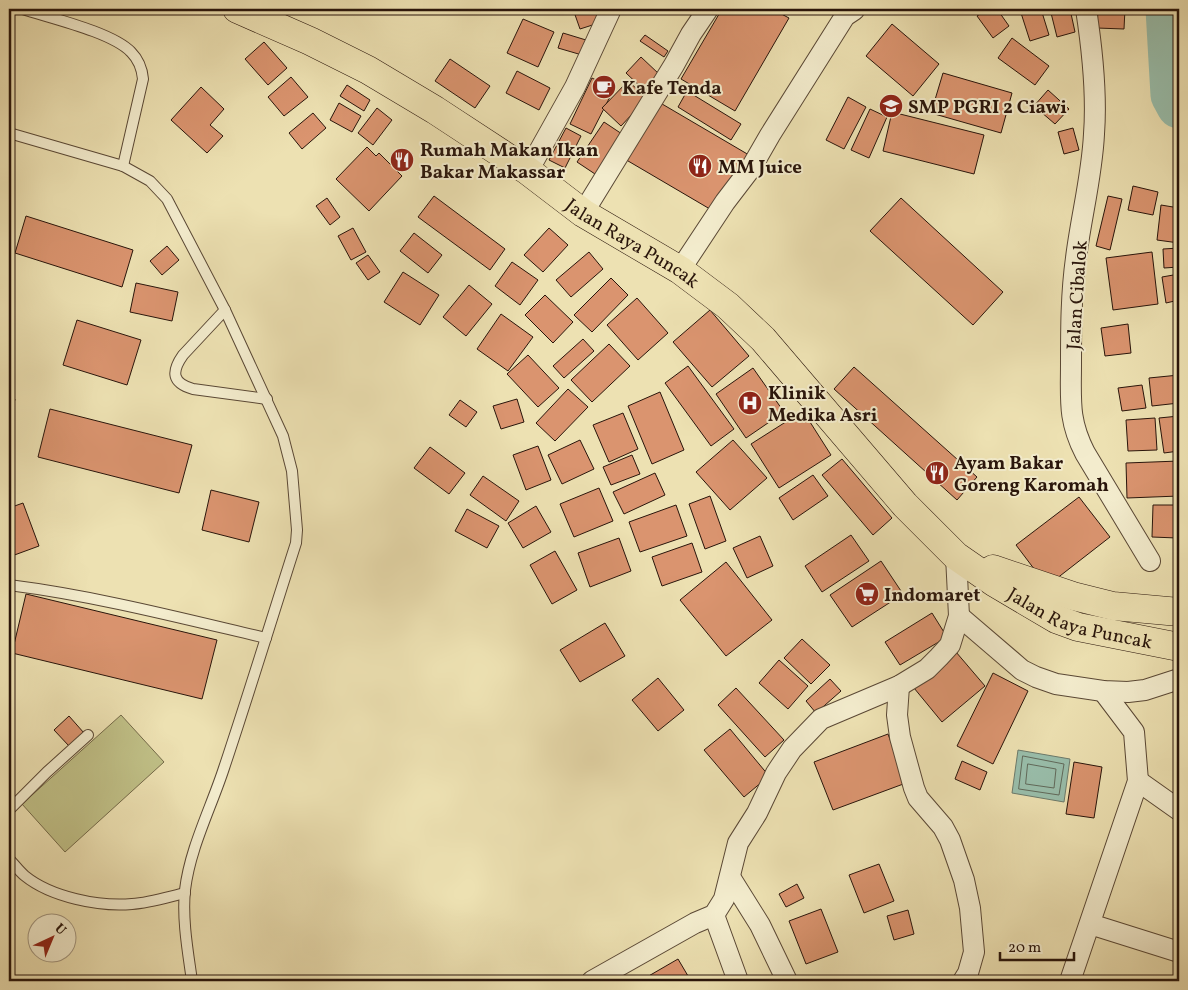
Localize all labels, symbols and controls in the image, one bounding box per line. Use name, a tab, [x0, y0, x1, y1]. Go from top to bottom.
cafe icon: Kafe Tenda	[591, 74, 617, 100]
place label: Kafe Tenda	[622, 76, 722, 102]
school or university icon: SMP PGRI 2 Ciawi	[878, 93, 904, 119]
place label: SMP PGRI 2 Ciawi	[908, 95, 1067, 121]
place label: Rumah Makan Ikan Bakar Makassar	[420, 138, 598, 186]
restaurant icon: Rumah Makan Ikan Bakar Makassar	[389, 147, 415, 173]
restaurant icon: MM Juice	[687, 153, 713, 179]
place label: MM Juice	[718, 155, 802, 181]
street label: Jalan Raya Puncak	[559, 193, 704, 295]
street label: Jalan Cibalok	[1061, 239, 1095, 351]
place label: Klinik Medika Asri	[768, 381, 878, 429]
hospital icon: Klinik Medika Asri	[737, 390, 763, 416]
place label: Ayam Bakar Goreng Karomah	[954, 451, 1109, 499]
restaurant icon: Ayam Bakar Goreng Karomah	[924, 460, 950, 486]
supermarket icon: Indomaret	[854, 581, 880, 607]
street label: Jalan Raya Puncak	[1002, 582, 1154, 656]
place label: Indomaret	[884, 583, 980, 609]
north arrow	[28, 912, 78, 962]
text: U	[50, 920, 70, 940]
scale bar	[1000, 930, 1074, 962]
text: 20 m	[1008, 938, 1041, 959]

